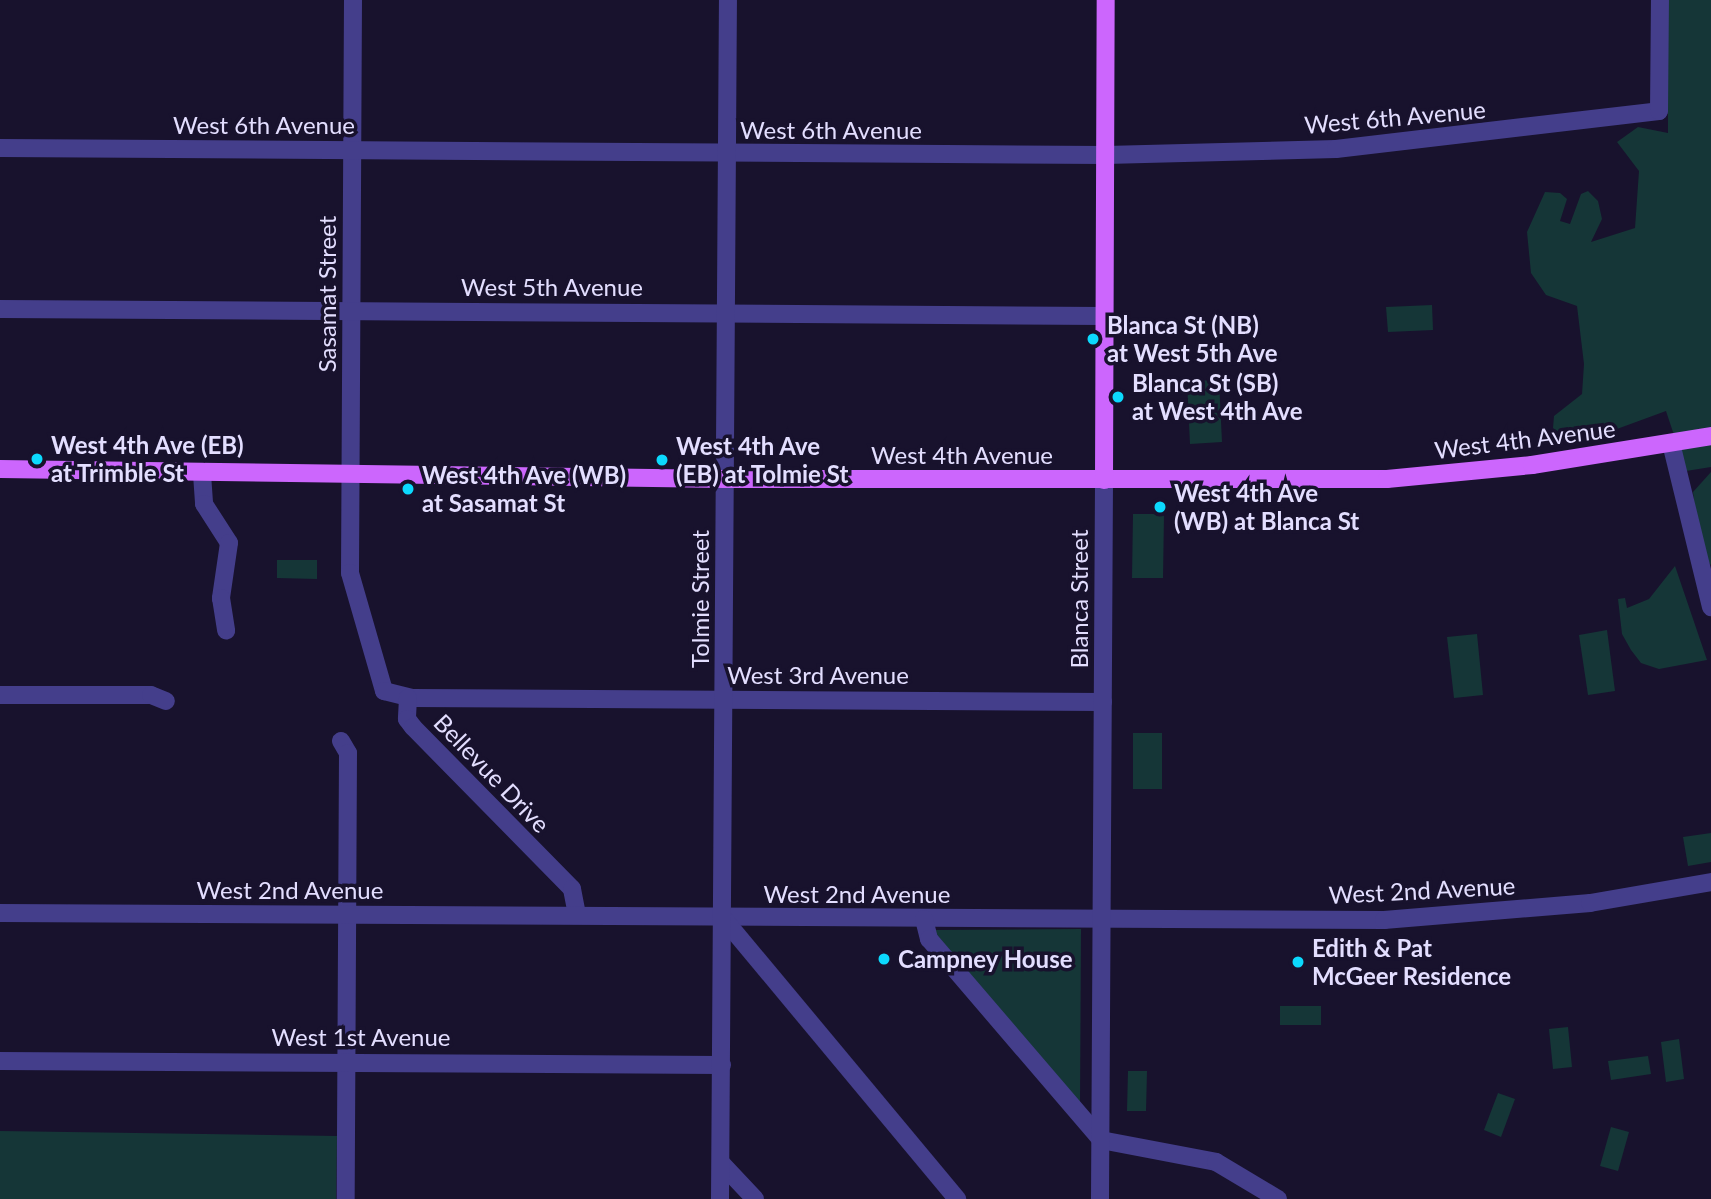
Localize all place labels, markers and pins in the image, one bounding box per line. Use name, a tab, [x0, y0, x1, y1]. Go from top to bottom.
place label: Blanca St (NB) at West 5th Ave	[1107, 311, 1279, 367]
marker: Blanca St (NB) at West 5th Ave	[1085, 331, 1101, 347]
place label: Blanca St (SB) at West 4th Ave	[1132, 369, 1304, 425]
marker: Blanca St (SB) at West 4th Ave	[1110, 389, 1126, 405]
place label: West 4th Ave (EB) at Trimble St	[51, 431, 244, 487]
place label: West 4th Ave (EB) at Tolmie St	[676, 432, 849, 488]
marker: West 4th Ave (EB) at Trimble St	[29, 451, 45, 467]
marker: West 4th Ave (EB) at Tolmie St	[654, 452, 670, 468]
place label: West 4th Ave (WB) at Sasamat St	[422, 461, 627, 517]
place label: West 4th Ave (WB) at Blanca St	[1174, 479, 1359, 535]
marker: West 4th Ave (WB) at Sasamat St	[400, 481, 416, 497]
marker: West 4th Ave (WB) at Blanca St	[1152, 499, 1168, 515]
place label: Edith & Pat McGeer Residence	[1312, 934, 1512, 990]
place label: Campney House	[898, 945, 1073, 973]
marker: Campney House	[876, 951, 892, 967]
marker: Edith & Pat McGeer Residence	[1290, 954, 1306, 970]

